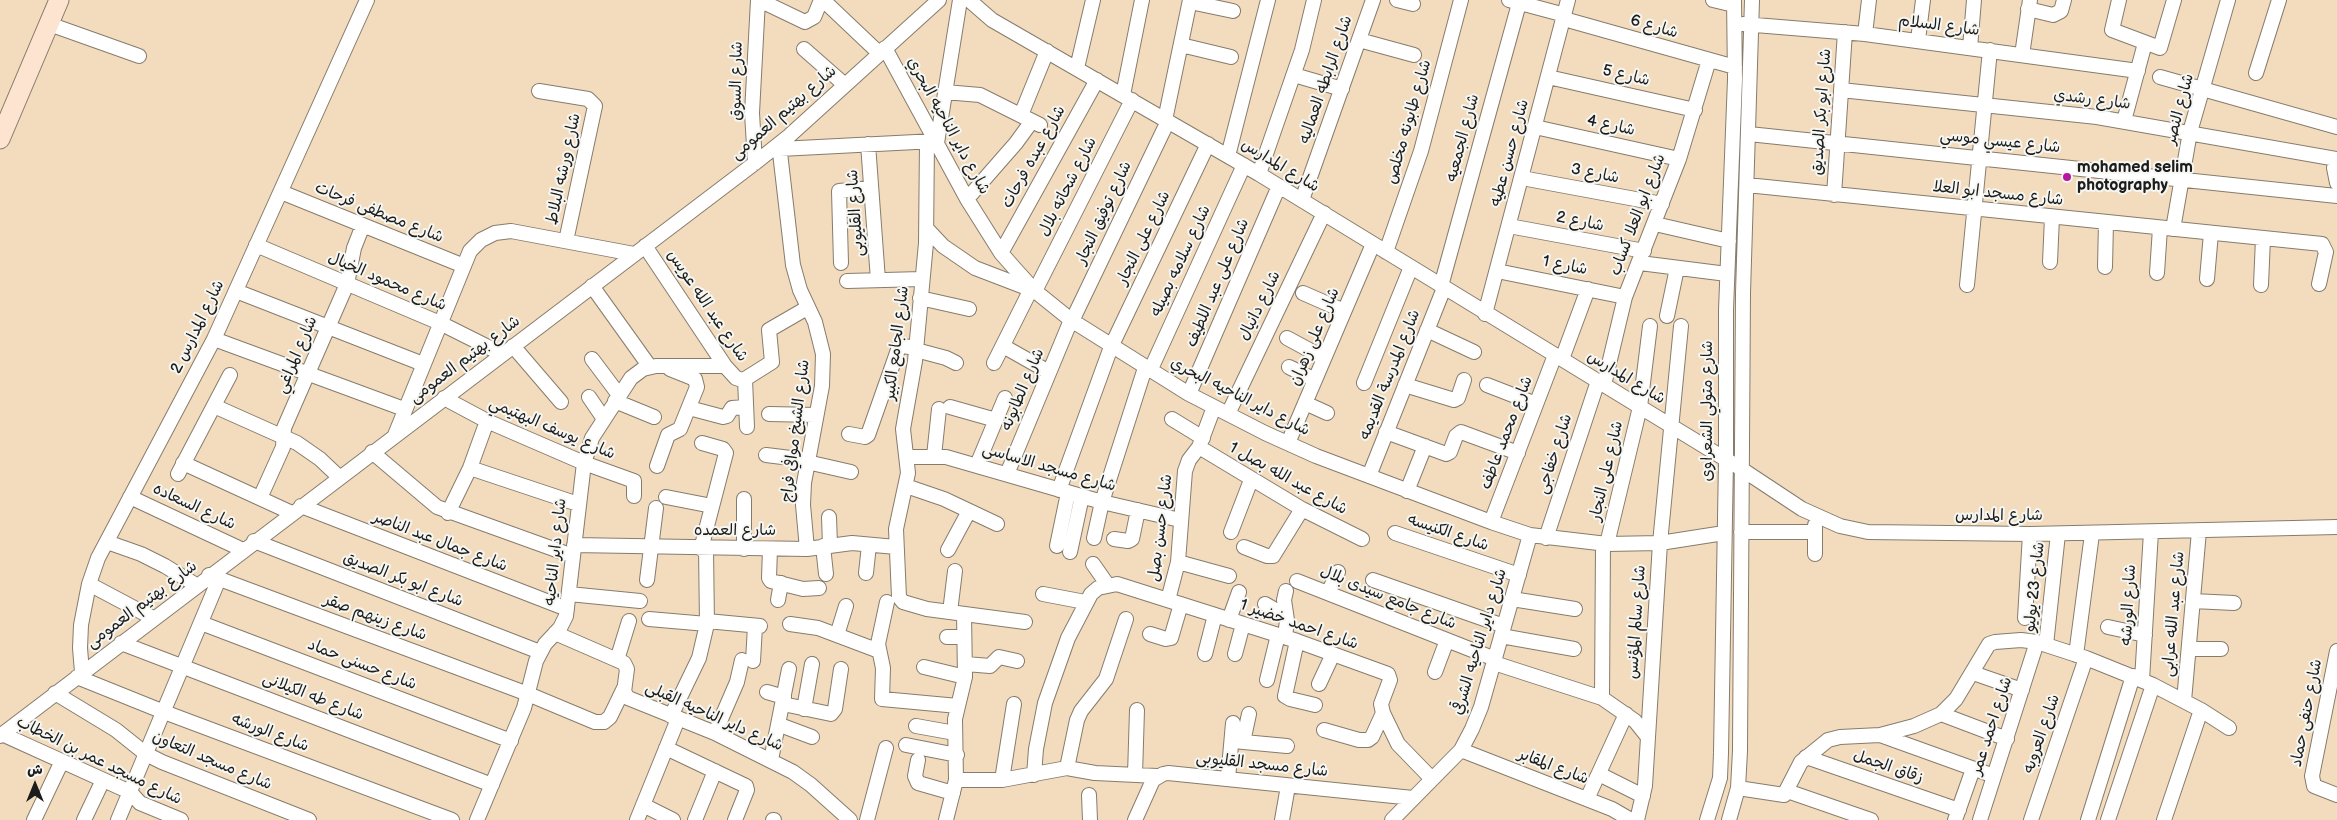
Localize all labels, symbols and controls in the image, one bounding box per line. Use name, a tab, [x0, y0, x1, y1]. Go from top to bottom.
street label: شارع 6	[1628, 11, 1680, 43]
street label: شارع السلام	[1897, 11, 1981, 41]
street label: شارع الرابطه العماليه	[1295, 13, 1357, 147]
street label: شارع السوق	[727, 41, 747, 121]
street label: شارع ابو بكر الصديق	[1808, 48, 1836, 176]
street label: شارع داير الناحيه البحري	[902, 54, 994, 198]
street label: شارع طابونه مخلص	[1382, 58, 1436, 186]
street label: شارع 5	[1600, 61, 1652, 91]
street label: شارع بهتيم العمومى	[727, 62, 841, 164]
street label: شارع النصر	[2161, 72, 2199, 146]
street label: شارع رشدي	[2052, 86, 2132, 114]
street label: شارع الجمعيه	[1442, 92, 1484, 184]
street label: شارع حسن عطيه	[1486, 97, 1534, 209]
street label: شارع عبده فرحات	[998, 102, 1070, 212]
street label: شارع ورشه البلاط	[543, 111, 585, 227]
street label: شارع 4	[1585, 112, 1637, 140]
street label: شارع عيسي موسي	[1939, 126, 2061, 158]
street label: شارع شحاته بلال	[1035, 134, 1101, 240]
street label: شارع المدارس	[1237, 135, 1323, 197]
street label: شارع ابو العلا كساب	[1606, 151, 1670, 279]
street label: شارع توفيق النجار	[1072, 158, 1136, 268]
place label: mohamed selim photography	[2077, 158, 2193, 196]
street label: شارع 3	[1569, 160, 1621, 188]
street label: شارع القليوبى	[843, 169, 869, 257]
marker: mohamed selim photography	[2061, 171, 2073, 183]
street label: شارع مصطفى فرحات	[312, 178, 446, 248]
street label: شارع مسجد ابو العلا	[1932, 178, 2064, 210]
street label: شارع على النجار	[1113, 188, 1175, 288]
street label: شارع سلامه بصيله	[1147, 202, 1215, 320]
street label: شارع 2	[1554, 208, 1606, 236]
street label: شارع على عبد اللطيف	[1182, 216, 1254, 350]
street label: شارع عبد الله عويس	[662, 246, 752, 366]
street label: شارع محمود الخيال	[325, 248, 449, 316]
street label: شارع 1	[1541, 252, 1589, 280]
street label: شارع دانيال	[1235, 268, 1285, 344]
street label: شارع المدارس 2	[167, 277, 229, 377]
street label: شارع الجامع الكبير	[880, 285, 914, 401]
street label: شارع على زهران	[1286, 285, 1344, 389]
street label: شارع المدرسة القديمه	[1355, 307, 1425, 443]
street label: شارع بهتيم العمومى	[406, 312, 524, 408]
street label: شارع المراغي	[272, 313, 322, 397]
street label: شارع متولي الشعراوى	[1698, 340, 1718, 482]
street label: شارع الطابونه	[997, 346, 1049, 434]
street label: شارع المدارس	[1583, 347, 1669, 409]
street label: شارع داير الناحيه البحري	[1167, 353, 1313, 441]
street label: شارع الشيخ موافي فراج	[778, 358, 814, 504]
street label: شارع محمد عاطف	[1477, 374, 1537, 492]
street label: شارع يوسف البهتيمي	[486, 394, 618, 464]
street label: شارع خفاجى	[1533, 411, 1577, 497]
street label: شارع على النجار	[1586, 419, 1628, 523]
street label: شارع عبد الله بصل 1	[1226, 439, 1350, 519]
street label: شارع مسجد الاساسى	[980, 440, 1118, 496]
street label: شارع حسن بصل	[1145, 473, 1177, 583]
street label: شارع السعاده	[150, 479, 238, 535]
street label: شارع داير الناحيه	[541, 497, 571, 607]
street label: شارع المدارس	[1955, 506, 2043, 526]
street label: شارع جمال عبد الناصر	[370, 508, 510, 576]
street label: شارع الكنيسه	[1405, 510, 1491, 556]
street label: شارع العمده	[694, 521, 776, 541]
street label: شارع 23 يوليو	[2021, 541, 2049, 633]
street label: شارع ابو بكر الصديق	[340, 548, 466, 612]
street label: شارع عبد الله عرابى	[2159, 550, 2189, 678]
street label: شارع بهتيم العمومى	[83, 557, 201, 653]
street label: شارع جامع سيدى بلال	[1317, 562, 1459, 634]
street label: شارع سالم المؤنس	[1623, 564, 1651, 680]
street label: شارع الورشه	[2117, 564, 2141, 646]
street label: شارع داير الناحيه الشرقي	[1449, 566, 1511, 718]
street label: شارع زينهم صقر	[321, 590, 429, 646]
street label: شارع احمد خضير 1	[1237, 596, 1361, 654]
street label: شارع حسنى حماد	[305, 635, 419, 695]
street label: شارع حنفى حماد	[2287, 657, 2327, 769]
street label: شارع طه الكيلانى	[260, 669, 366, 725]
street label: شارع احمد عمر	[1967, 675, 2017, 777]
street label: شارع داير الناحيه القبلى	[642, 678, 786, 756]
street label: شارع العروبه	[2019, 692, 2065, 776]
street label: شارع الورشه	[229, 709, 311, 757]
street label: شارع مسجد عمر بن الخطاب	[13, 713, 185, 809]
street label: شارع مسجد التعاون	[149, 727, 275, 795]
street label: شارع المقابر	[1515, 745, 1591, 789]
street label: زقاق الجمل	[1850, 746, 1926, 788]
street label: شارع مسجد القليوبى	[1195, 749, 1329, 781]
north arrow	[10, 760, 60, 810]

